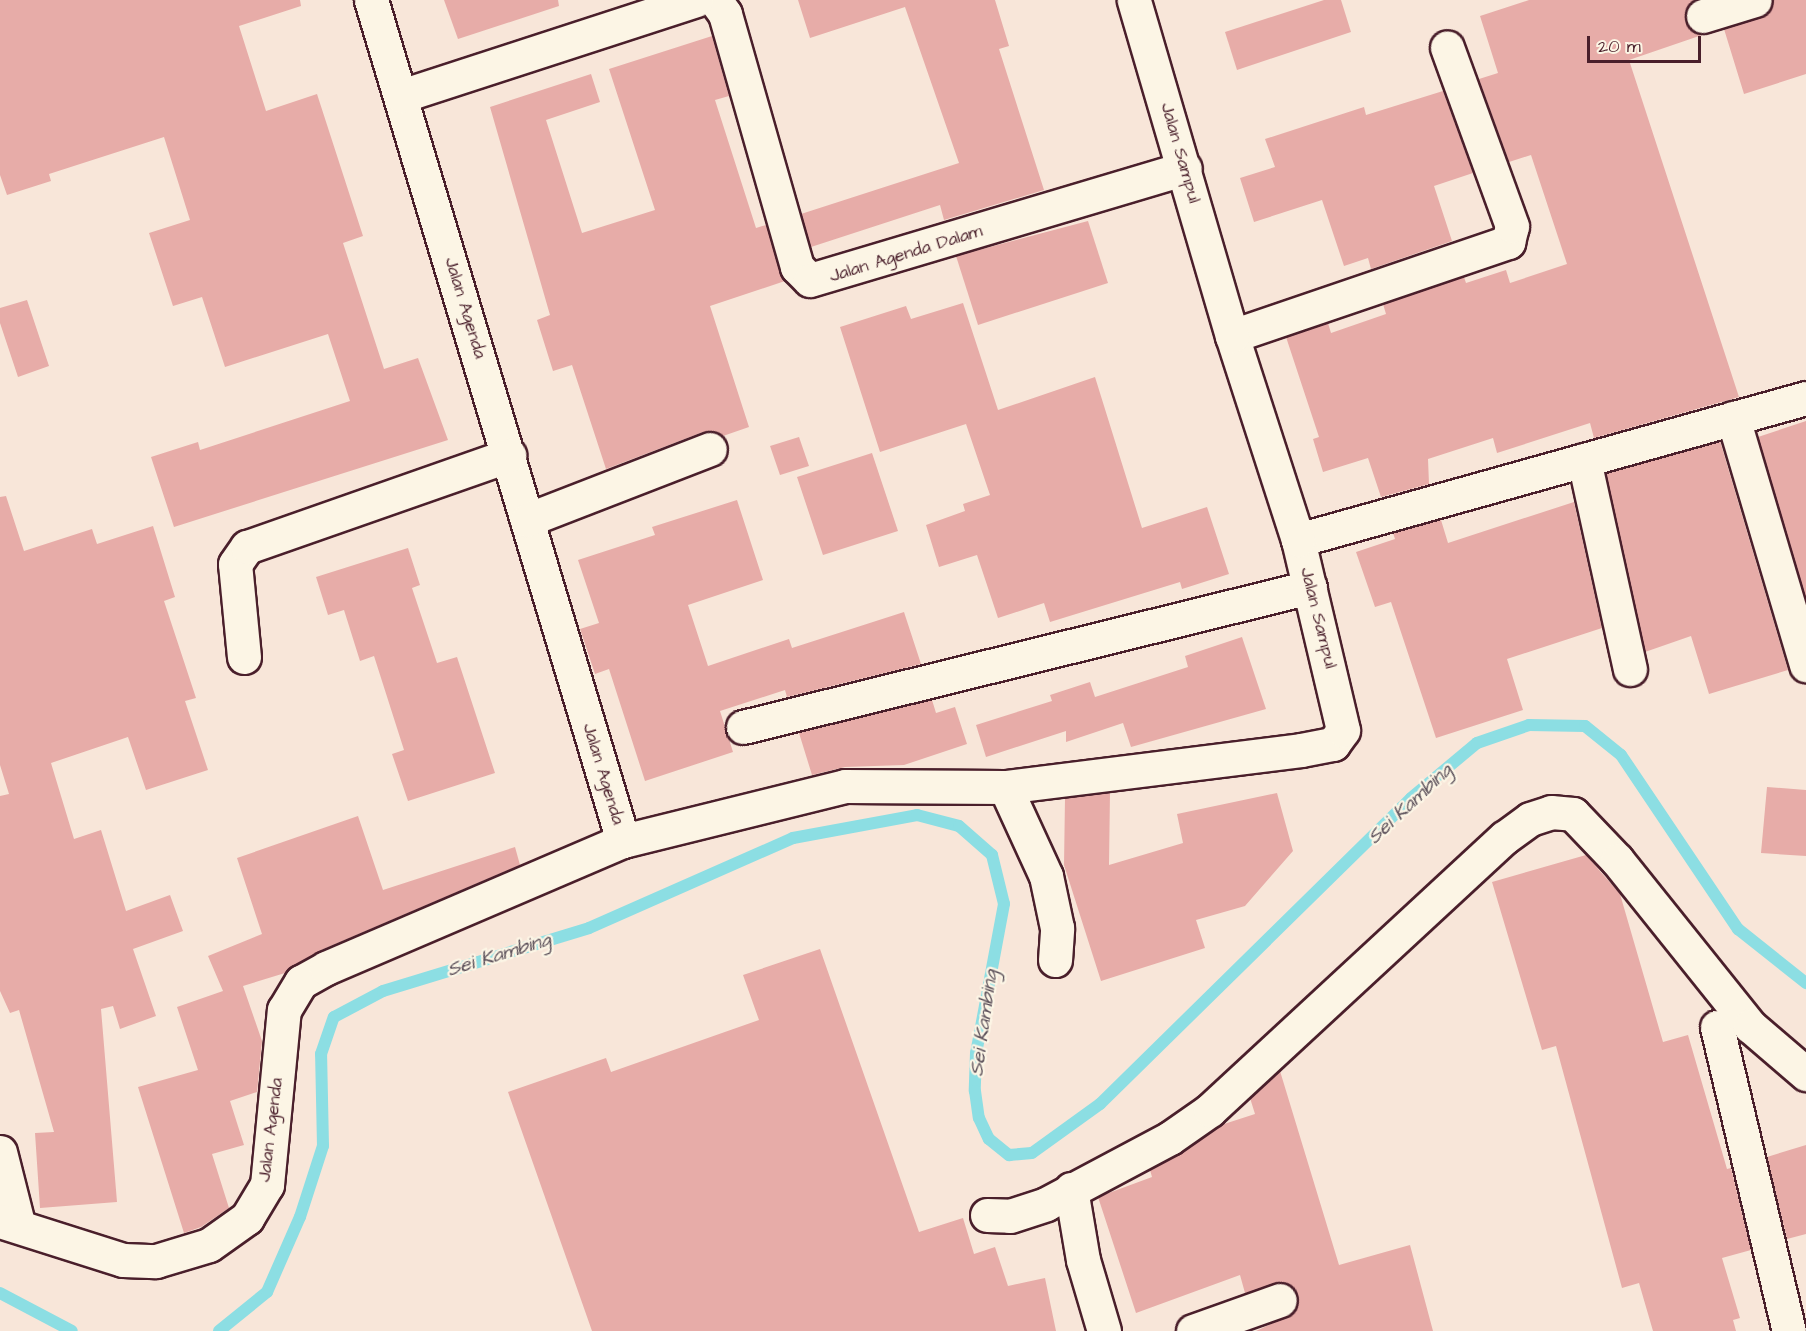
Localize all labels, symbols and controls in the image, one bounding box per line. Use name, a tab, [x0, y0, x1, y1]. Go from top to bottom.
scale bar	[1590, 24, 1704, 62]
text: 20 m	[1598, 34, 1641, 59]
street label: Jalan Sampul	[1155, 100, 1205, 206]
street label: Jalan Agenda Dalam	[827, 220, 985, 288]
street label: Jalan Agenda	[439, 255, 491, 361]
street label: Jalan Sampul	[1295, 565, 1341, 671]
street label: Jalan Agenda	[577, 721, 629, 827]
water label: Sei Kambing	[1363, 759, 1457, 849]
water label: Sei Kambing	[444, 928, 554, 982]
water label: Sei Kambing	[965, 968, 1003, 1078]
street label: Jalan Agenda	[254, 1077, 288, 1183]

